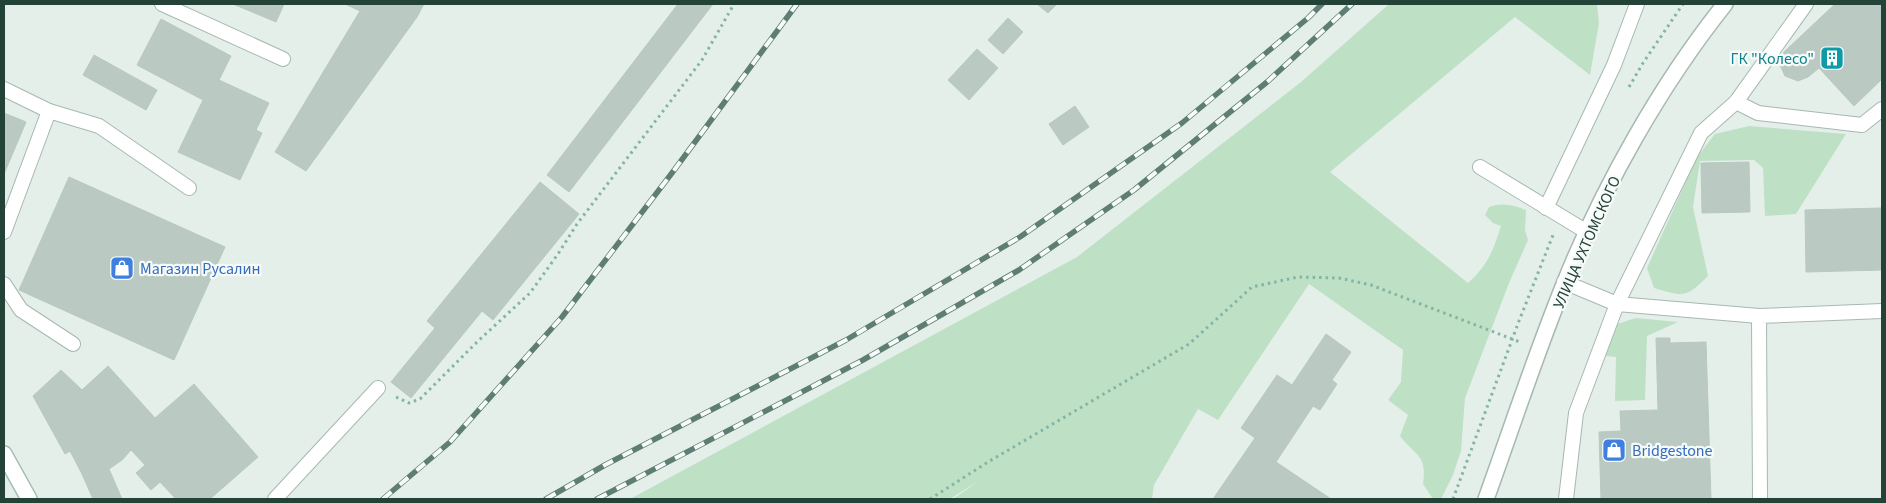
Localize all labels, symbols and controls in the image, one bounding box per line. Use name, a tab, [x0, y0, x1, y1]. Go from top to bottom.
building icon: ГК "Колесо"	[1819, 45, 1845, 71]
place label: ГК "Колесо"	[1731, 48, 1814, 70]
street label: УЛИЦА УХТОМСКОГО	[1548, 173, 1626, 312]
shop icon: Магазин Русалин	[109, 255, 135, 281]
place label: Магазин Русалин	[140, 258, 261, 280]
shop icon: Bridgestone	[1601, 437, 1627, 463]
place label: Bridgestone	[1632, 440, 1713, 462]

